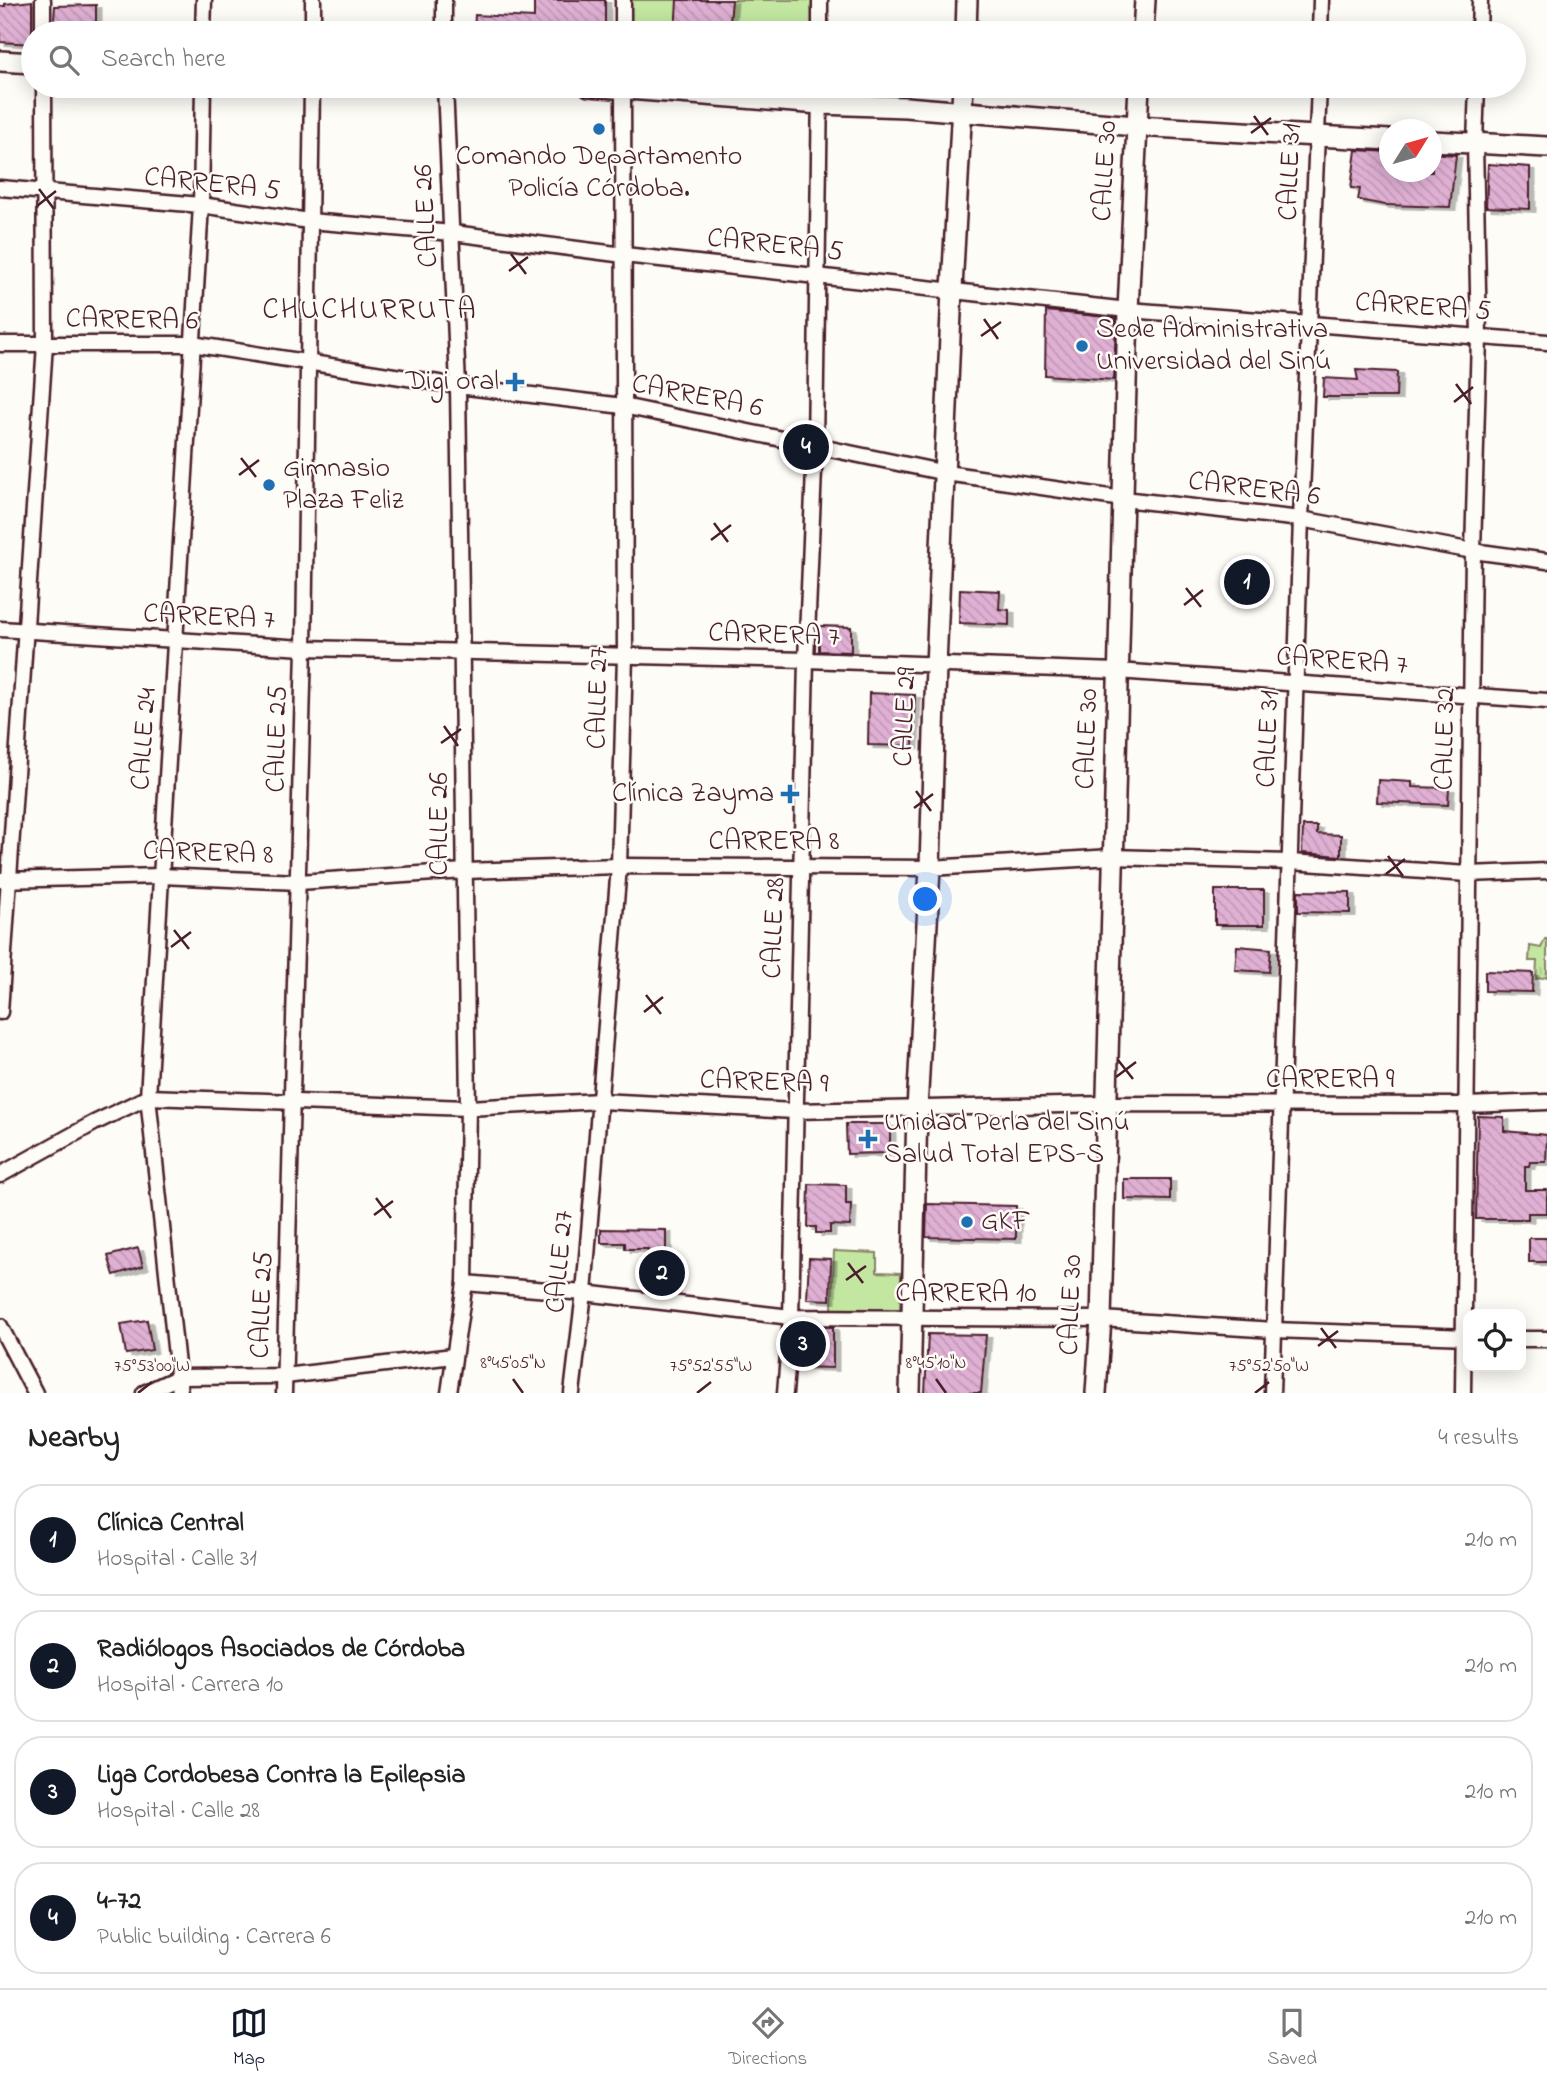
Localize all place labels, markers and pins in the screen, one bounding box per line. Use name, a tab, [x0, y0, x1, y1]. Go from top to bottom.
marker: Comando Departamento Policía Córdoba.	[591, 121, 607, 137]
place label: Comando Departamento Policía Córdoba.	[456, 137, 742, 210]
place label: Sede Administrativa Universidad del Sinú	[1096, 310, 1331, 383]
marker: Sede Administrativa Universidad del Sinú	[1074, 338, 1090, 354]
place label: Digi oral	[405, 362, 499, 403]
marker: Digi oral	[505, 372, 525, 392]
pin: 4	[783, 421, 829, 473]
place label: Gimnasio Plaza Feliz	[283, 449, 404, 522]
marker: Gimnasio Plaza Feliz	[261, 477, 277, 493]
pin: 1	[1224, 556, 1270, 608]
place label: Clínica Zayma	[612, 774, 774, 815]
marker: Clínica Zayma	[780, 784, 800, 804]
place label: Unidad Perla del Sinú Salud Total EPS-S	[884, 1103, 1129, 1176]
marker: Unidad Perla del Sinú Salud Total EPS-S	[858, 1129, 878, 1149]
place label: GKF	[981, 1202, 1030, 1243]
marker: GKF	[959, 1214, 975, 1230]
pin: 2	[639, 1247, 685, 1299]
pin: 3	[780, 1318, 826, 1370]

